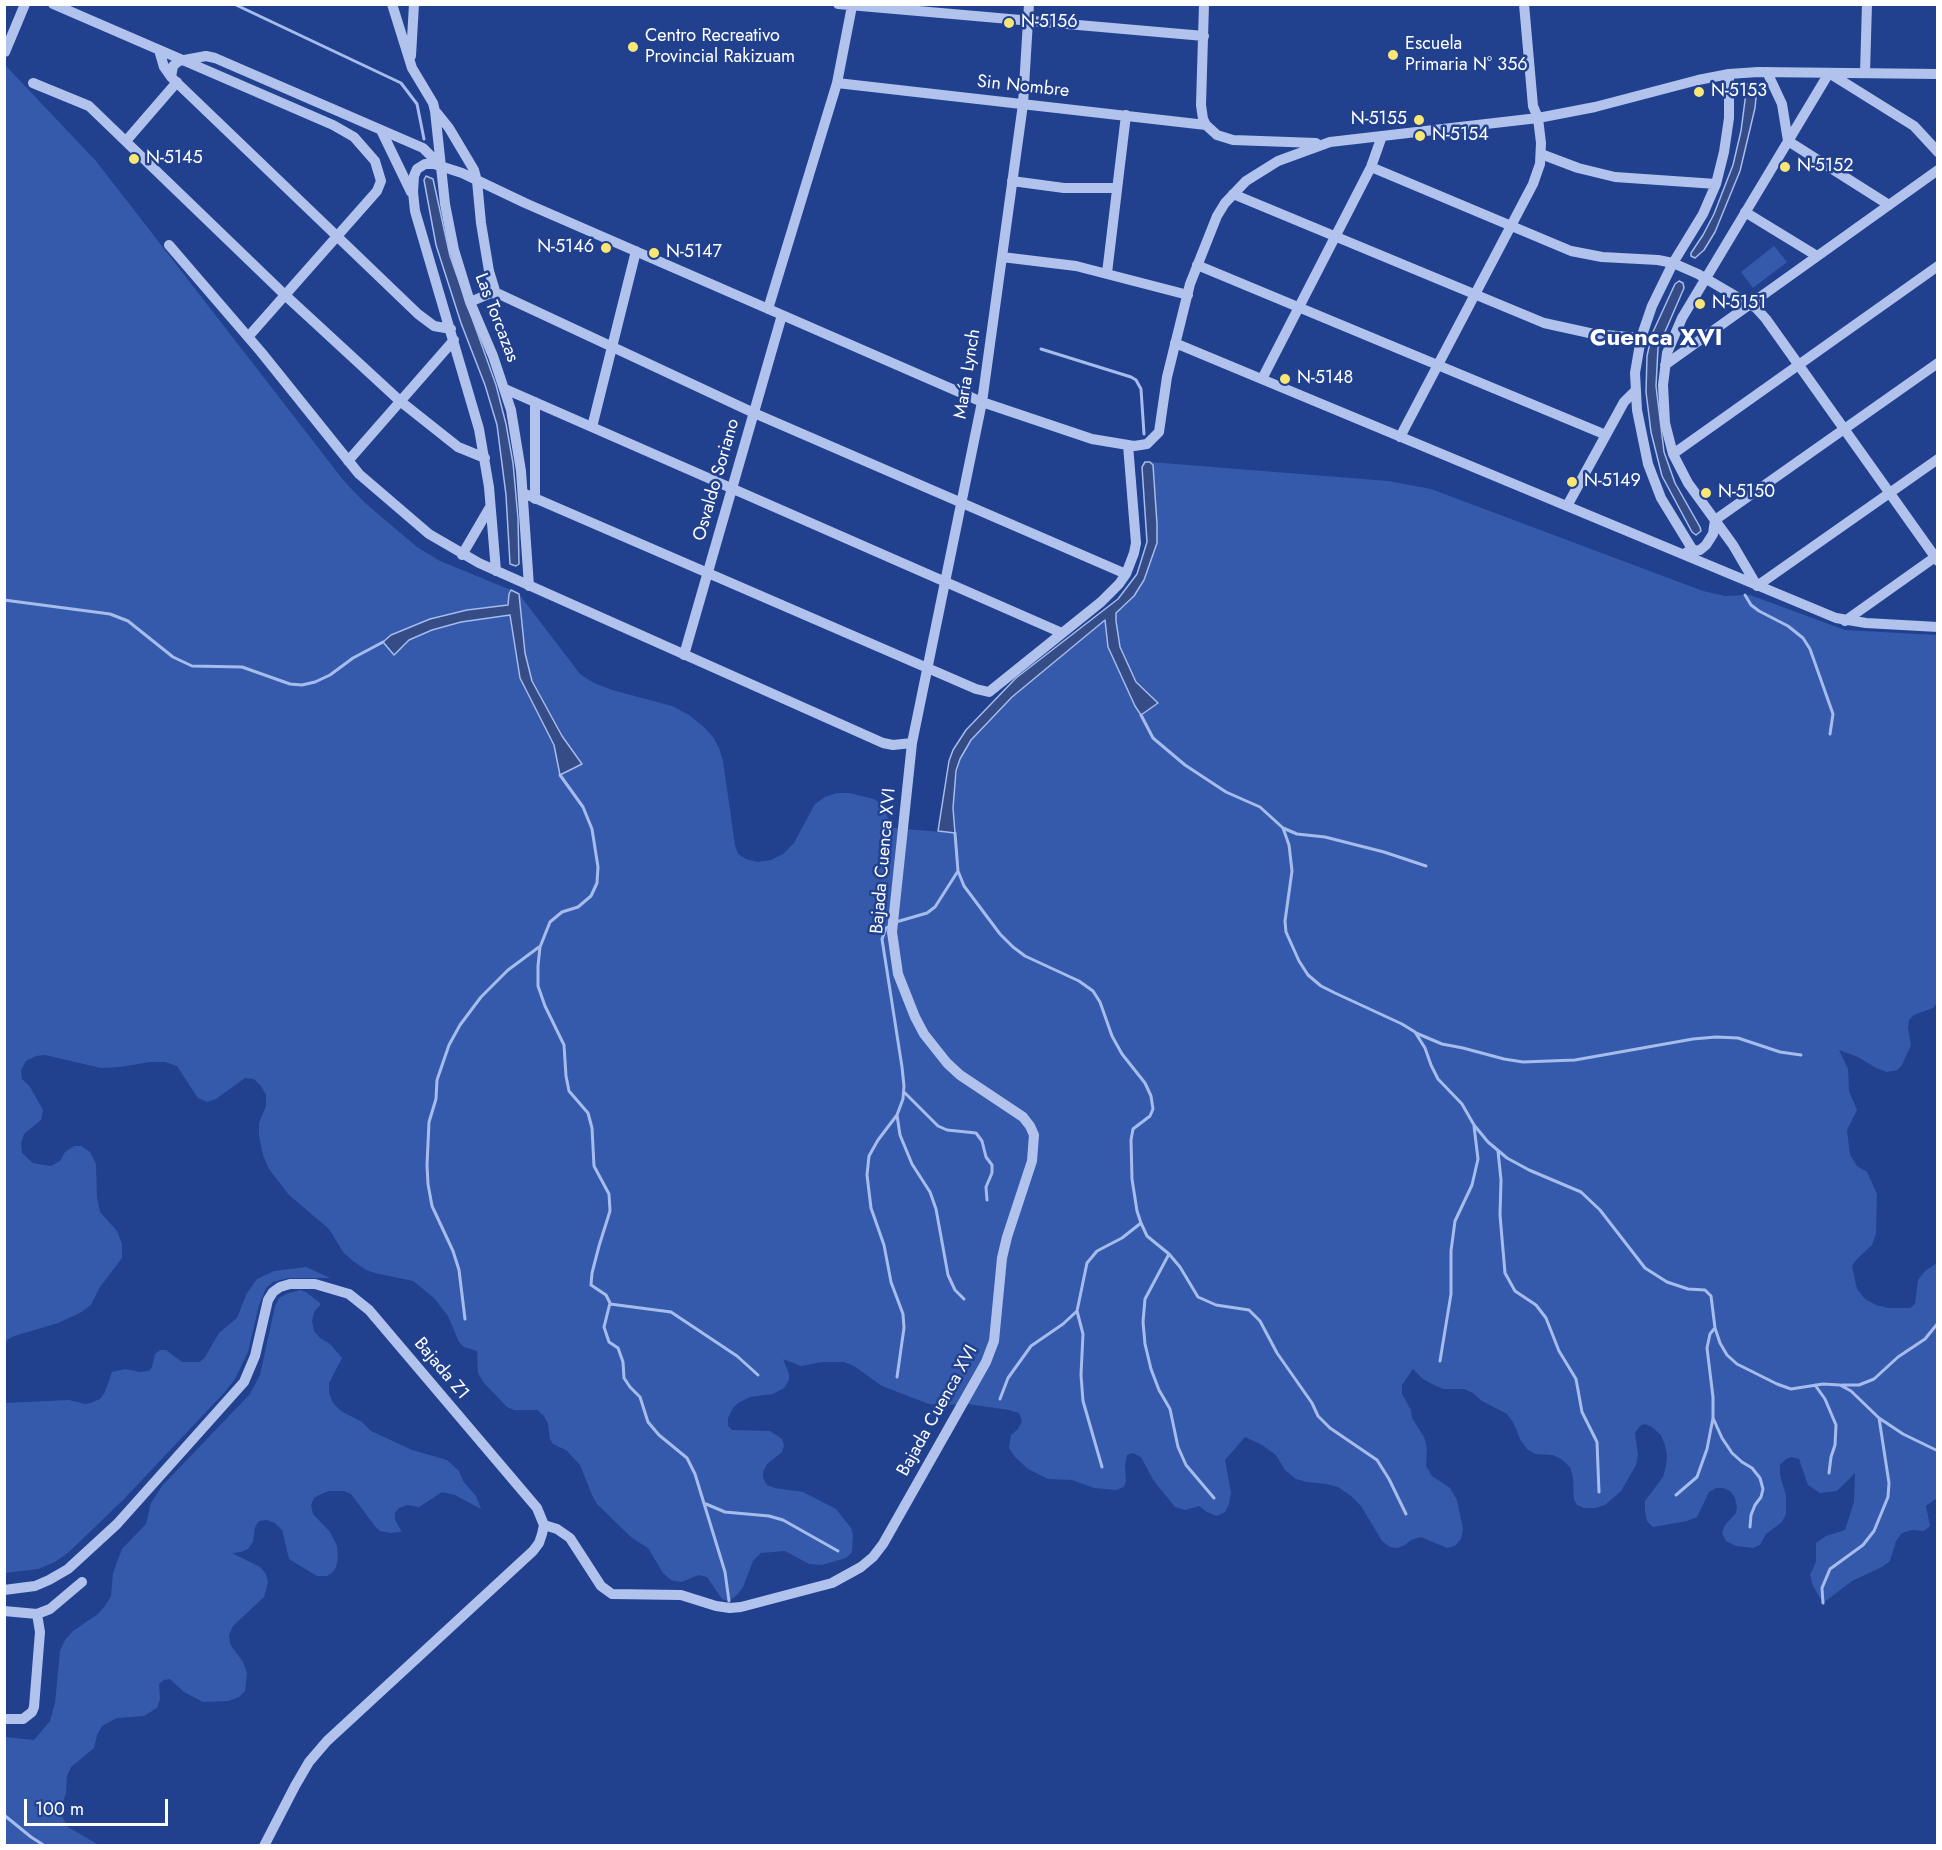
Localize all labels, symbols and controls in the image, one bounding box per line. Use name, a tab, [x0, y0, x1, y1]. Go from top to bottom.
place label: N-5156	[1021, 12, 1078, 34]
marker: N-5156	[1002, 16, 1016, 30]
place label: Centro Recreativo Provincial Rakizuam	[645, 26, 795, 68]
place label: Escuela Primaria N° 356	[1405, 34, 1528, 76]
marker: Centro Recreativo Provincial Rakizuam	[626, 40, 640, 54]
marker: Escuela Primaria N° 356	[1386, 48, 1400, 62]
street label: Sin Nombre	[976, 71, 1070, 103]
place label: N-5153	[1711, 81, 1767, 103]
marker: N-5153	[1692, 85, 1706, 99]
place label: N-5155	[1351, 109, 1407, 131]
marker: N-5155	[1412, 113, 1426, 127]
place label: N-5154	[1432, 125, 1489, 147]
marker: N-5154	[1413, 129, 1427, 143]
place label: N-5145	[146, 148, 203, 170]
marker: N-5145	[127, 152, 141, 166]
place label: N-5152	[1797, 156, 1853, 178]
marker: N-5152	[1778, 160, 1792, 174]
place label: N-5146	[537, 237, 594, 259]
marker: N-5146	[599, 241, 613, 255]
place label: N-5147	[666, 242, 722, 264]
marker: N-5147	[647, 246, 661, 260]
street label: Las Torcazas	[469, 271, 523, 365]
place label: N-5151	[1712, 293, 1766, 315]
marker: N-5151	[1693, 297, 1707, 311]
district label: Cuenca XVI	[1590, 325, 1722, 353]
street label: María Lynch	[950, 327, 986, 421]
place label: N-5148	[1297, 368, 1353, 390]
marker: N-5148	[1278, 372, 1292, 386]
street label: Osvaldo Soriano	[689, 416, 745, 544]
place label: N-5149	[1584, 471, 1641, 493]
marker: N-5149	[1565, 475, 1579, 489]
place label: N-5150	[1718, 482, 1775, 504]
marker: N-5150	[1699, 486, 1713, 500]
street label: Bajada Cuenca XVI	[867, 787, 901, 935]
street label: Bajada Z1	[409, 1334, 473, 1404]
street label: Bajada Cuenca XVI	[893, 1342, 983, 1480]
scale bar	[27, 1787, 171, 1825]
text: 100 m	[35, 1796, 84, 1822]

